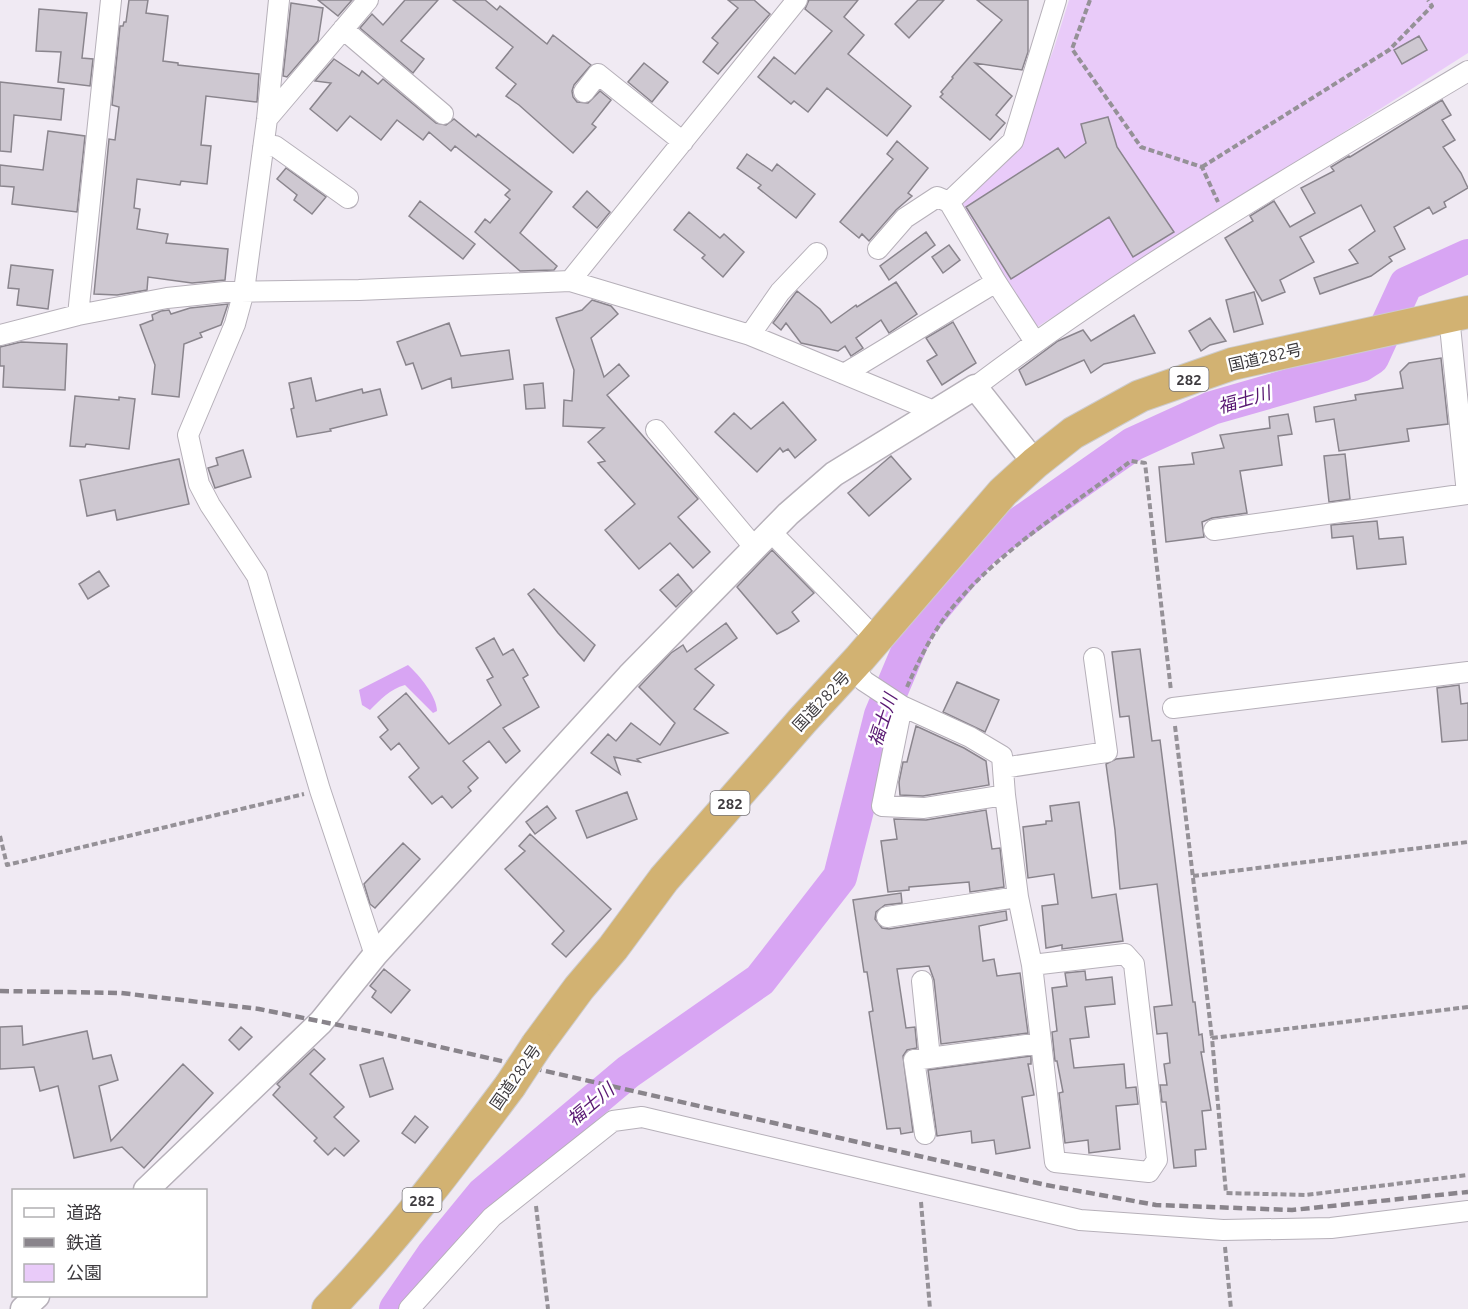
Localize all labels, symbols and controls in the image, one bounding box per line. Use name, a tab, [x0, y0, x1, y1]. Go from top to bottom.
street label: 国道282号	[1226, 340, 1304, 374]
road number: 282	[1170, 367, 1208, 391]
water label: 福士川	[1215, 381, 1275, 416]
street label: 国道282号	[789, 667, 853, 735]
water label: 福士川	[864, 689, 900, 749]
road number: 282	[710, 791, 750, 815]
street label: 国道282号	[486, 1041, 544, 1113]
water label: 福士川	[563, 1078, 619, 1129]
road number: 282	[402, 1188, 442, 1212]
legend	[12, 1189, 207, 1297]
text: 道路	[66, 1202, 102, 1222]
text: 鉄道	[66, 1232, 102, 1252]
text: 公園	[66, 1262, 102, 1282]

